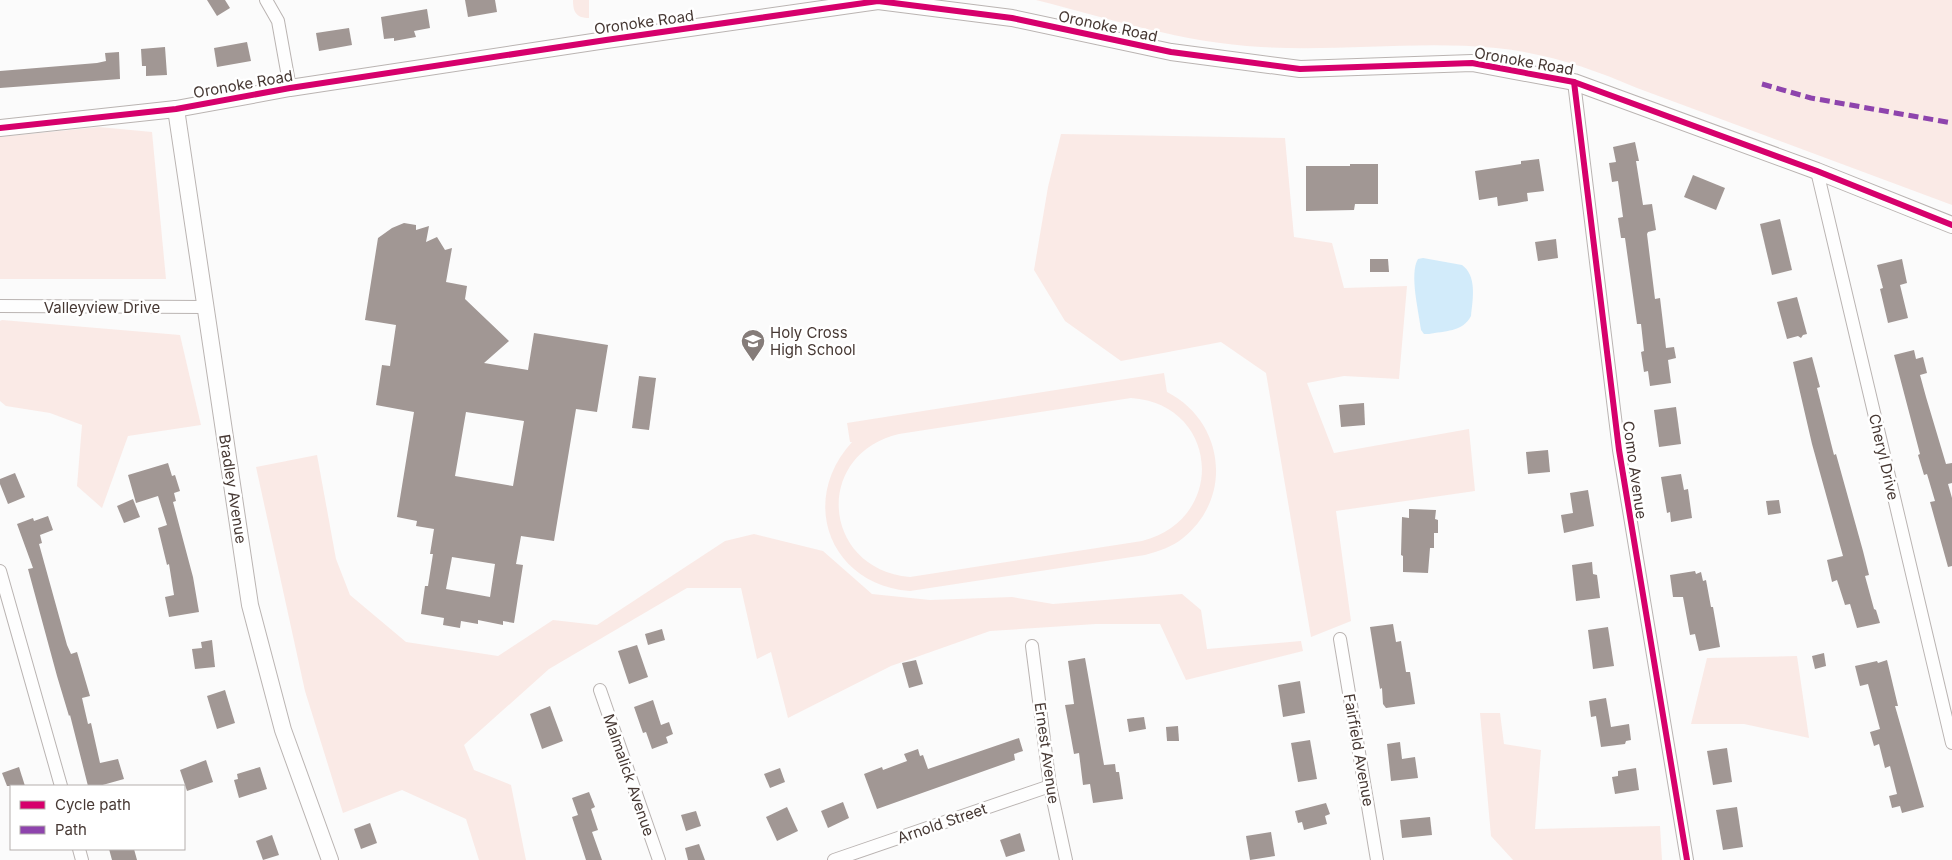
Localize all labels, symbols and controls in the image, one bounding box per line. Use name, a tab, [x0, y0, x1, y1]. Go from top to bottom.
street label: Oronoke Road	[593, 6, 695, 38]
street label: Oronoke Road	[1057, 6, 1159, 46]
street label: Oronoke Road	[1473, 43, 1575, 79]
street label: Oronoke Road	[192, 66, 294, 102]
street label: Valleyview Drive	[44, 298, 160, 317]
place label: Holy Cross High School	[770, 323, 856, 359]
school or university icon: Holy Cross High School	[740, 328, 766, 362]
street label: Cheryl Drive	[1865, 412, 1903, 502]
street label: Como Avenue	[1619, 420, 1651, 520]
street label: Bradley Avenue	[215, 433, 251, 545]
street label: Fairfield Avenue	[1340, 692, 1378, 808]
street label: Ernest Avenue	[1030, 701, 1064, 805]
street label: Malmalick Avenue	[599, 711, 659, 839]
legend	[10, 785, 185, 850]
text: Cycle path	[55, 795, 131, 814]
street label: Arnold Street	[895, 799, 989, 847]
text: Path	[55, 820, 87, 839]

